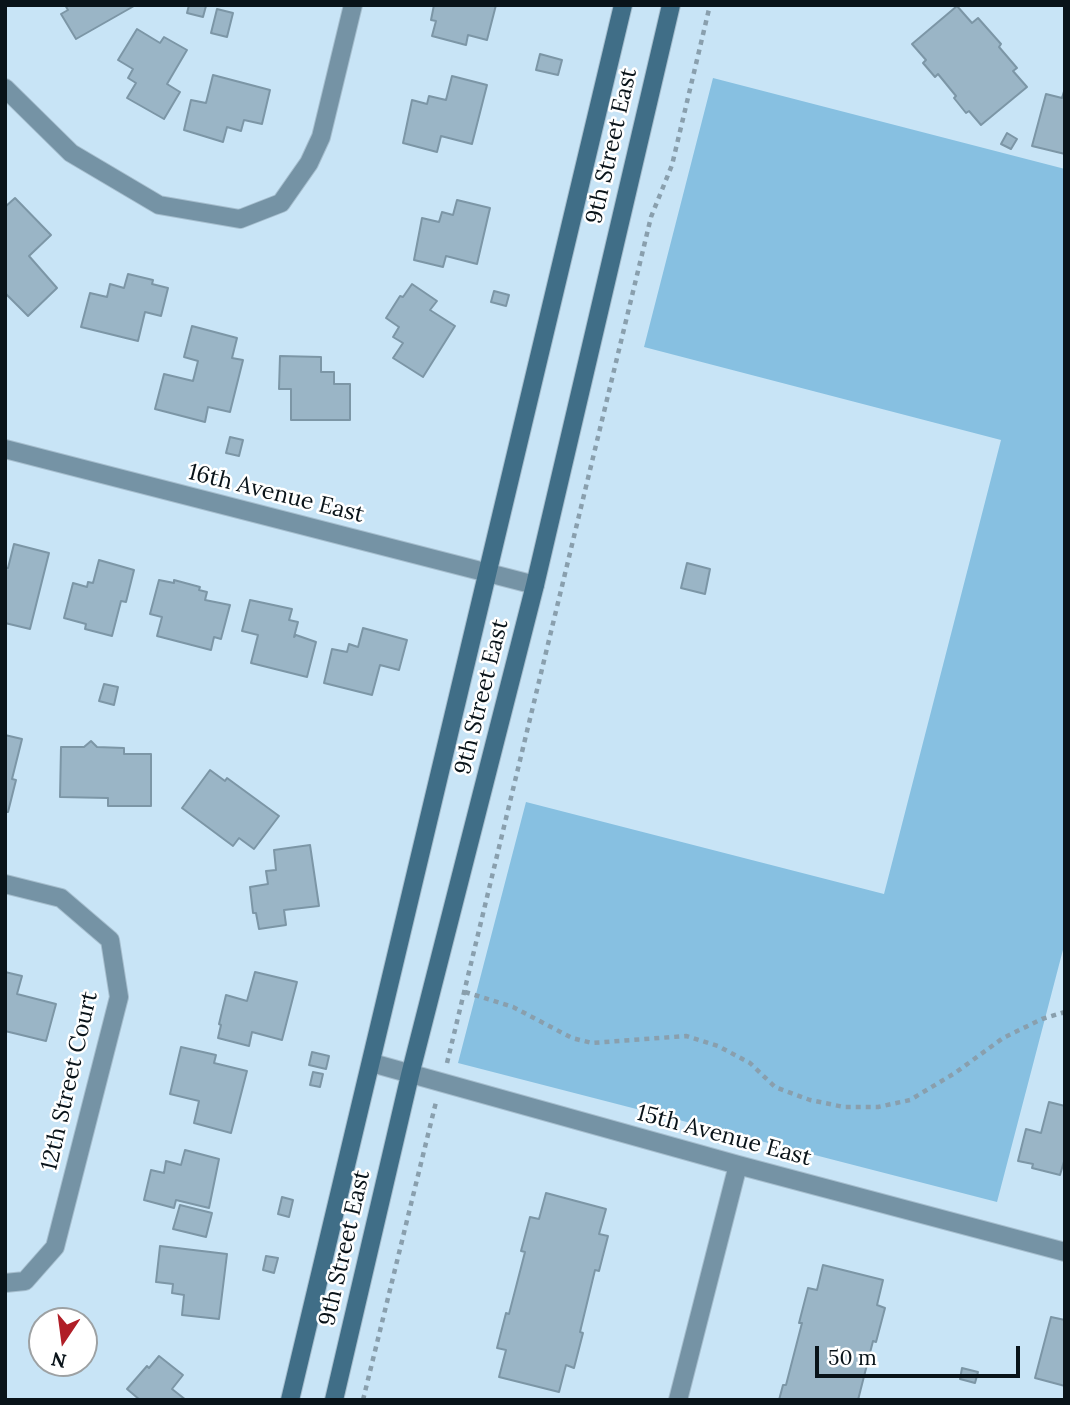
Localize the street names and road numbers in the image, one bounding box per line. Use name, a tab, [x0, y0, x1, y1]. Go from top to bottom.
street label: 9th Street East	[581, 65, 643, 227]
street label: 16th Avenue East	[185, 459, 367, 529]
street label: 9th Street East	[449, 617, 515, 777]
street label: 12th Street Court	[36, 989, 104, 1173]
street label: 15th Avenue East	[634, 1099, 814, 1173]
street label: 9th Street East	[314, 1167, 376, 1329]

